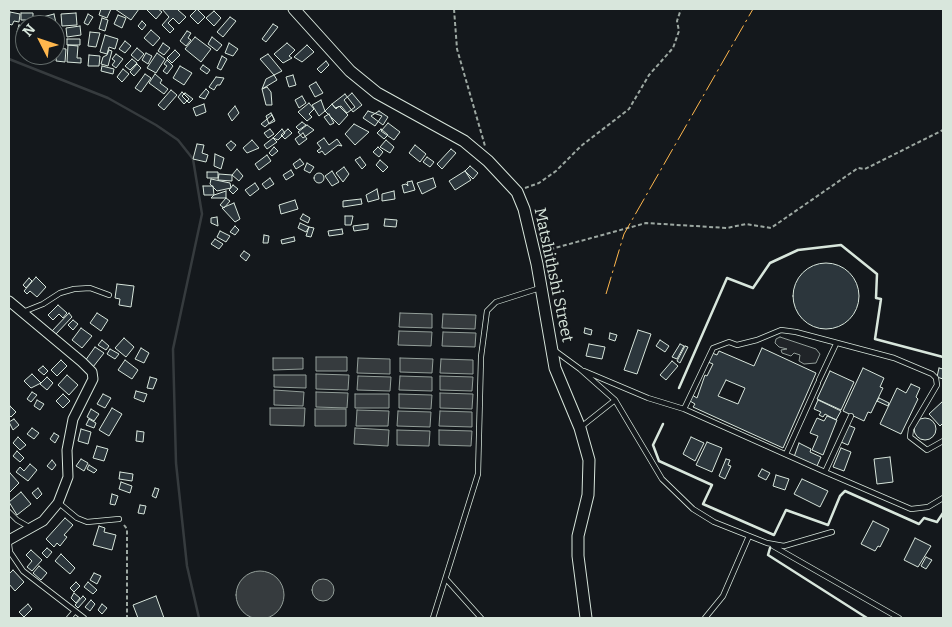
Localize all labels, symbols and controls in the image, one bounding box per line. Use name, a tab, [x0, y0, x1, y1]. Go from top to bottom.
north arrow	[15, 15, 65, 65]
text: N	[19, 21, 39, 40]
street label: Matshithshi Street	[529, 206, 577, 344]

